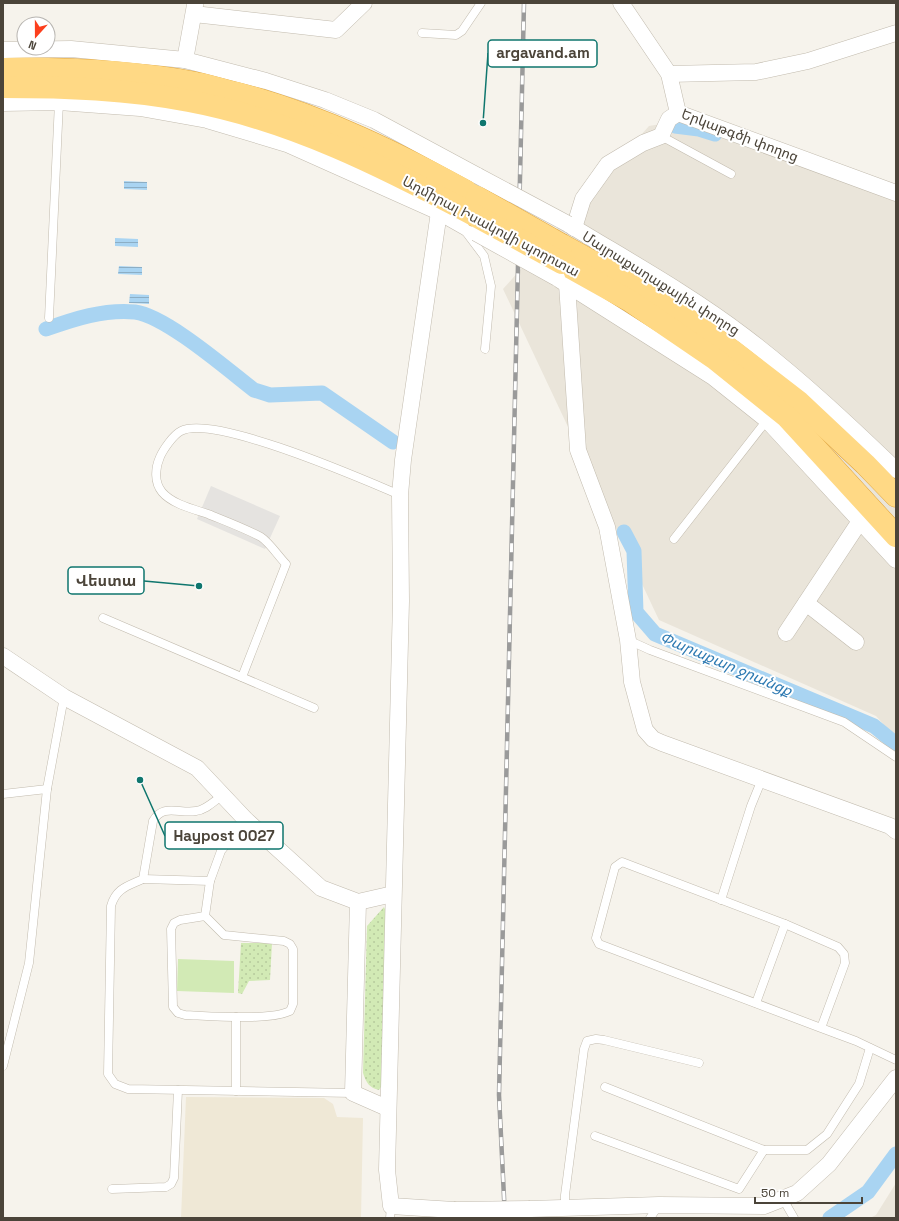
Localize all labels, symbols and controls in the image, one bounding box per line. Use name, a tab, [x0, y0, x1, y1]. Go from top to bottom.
north arrow	[16, 16, 56, 56]
text: N	[26, 37, 38, 53]
callout: argavand.am	[488, 40, 597, 67]
text: argavand.am	[496, 43, 590, 62]
street label: Երկաթգծի փողոց	[679, 104, 801, 166]
street label: Ադմիրալ Իսակովի պողոտա	[399, 172, 583, 280]
street label: Մայրաքաղաքային փողոց	[579, 227, 743, 339]
callout: Վեստա	[68, 567, 144, 594]
text: Վեստա	[76, 571, 136, 590]
water label: Փարաքար ջրանցք	[657, 627, 796, 700]
callout: Haypost 0027	[165, 822, 283, 849]
text: Haypost 0027	[173, 826, 275, 845]
scale bar	[755, 1179, 862, 1205]
text: 50 m	[761, 1185, 789, 1201]

